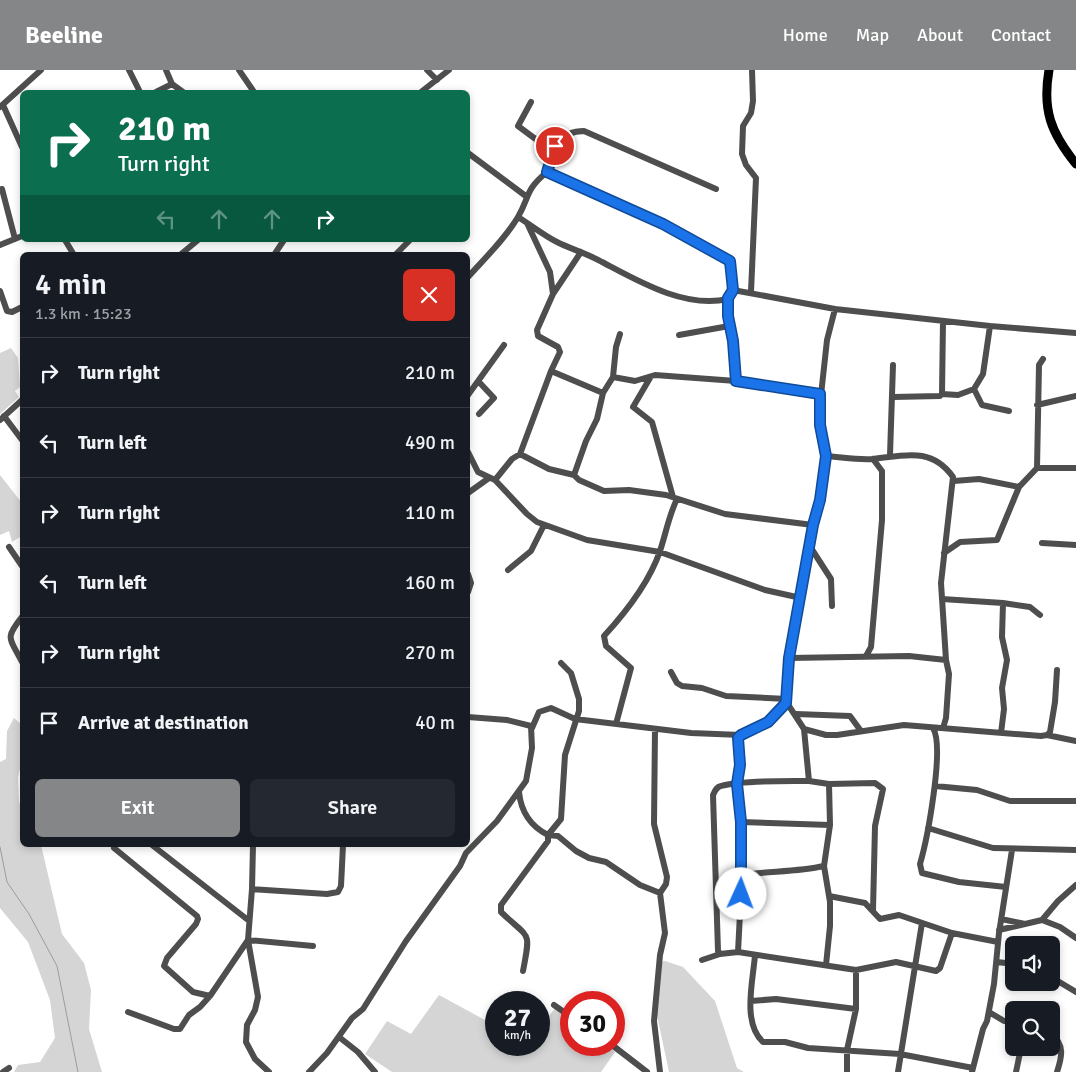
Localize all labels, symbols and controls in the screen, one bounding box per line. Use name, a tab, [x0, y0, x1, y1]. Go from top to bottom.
text: Beeline	[25, 20, 103, 50]
text: Home	[783, 24, 828, 46]
text: Map	[856, 24, 889, 46]
text: About	[917, 24, 963, 46]
text: Contact	[991, 24, 1051, 46]
text: 210 m	[118, 107, 211, 150]
icon: right	[35, 110, 100, 175]
pin	[534, 125, 576, 167]
icon: arrive	[541, 132, 569, 160]
text: Turn right	[118, 150, 210, 177]
icon: left	[152, 205, 180, 233]
icon: ahead	[205, 205, 233, 233]
icon: ahead	[258, 205, 286, 233]
icon: right	[311, 205, 339, 233]
text: 4 min	[35, 266, 107, 303]
button: close	[403, 269, 455, 321]
text: 1.3 km · 15:23	[35, 304, 132, 324]
icon: right	[35, 359, 63, 387]
text: Turn right	[78, 361, 160, 385]
text: 210 m	[405, 361, 455, 385]
icon: left	[35, 429, 63, 457]
text: Turn left	[78, 431, 147, 455]
text: 490 m	[405, 431, 455, 455]
icon: right	[35, 499, 63, 527]
text: Turn right	[78, 501, 160, 525]
text: 110 m	[405, 501, 455, 525]
icon: left	[35, 569, 63, 597]
text: Turn left	[78, 571, 147, 595]
text: 160 m	[405, 571, 455, 595]
icon: right	[35, 639, 63, 667]
text: Turn right	[78, 641, 160, 665]
text: 270 m	[405, 641, 455, 665]
icon: arrive	[35, 709, 63, 737]
text: Arrive at destination	[78, 711, 249, 735]
text: 40 m	[415, 711, 455, 735]
button: Exit	[35, 779, 240, 837]
button: Share	[250, 779, 455, 837]
position arrow	[714, 867, 766, 919]
map controls	[1005, 936, 1060, 1056]
button: sound	[1005, 936, 1060, 991]
speed limit sign: 30	[560, 991, 625, 1056]
button: search	[1005, 1001, 1060, 1056]
text: 27	[504, 1002, 531, 1033]
text: km/h	[504, 1028, 531, 1043]

